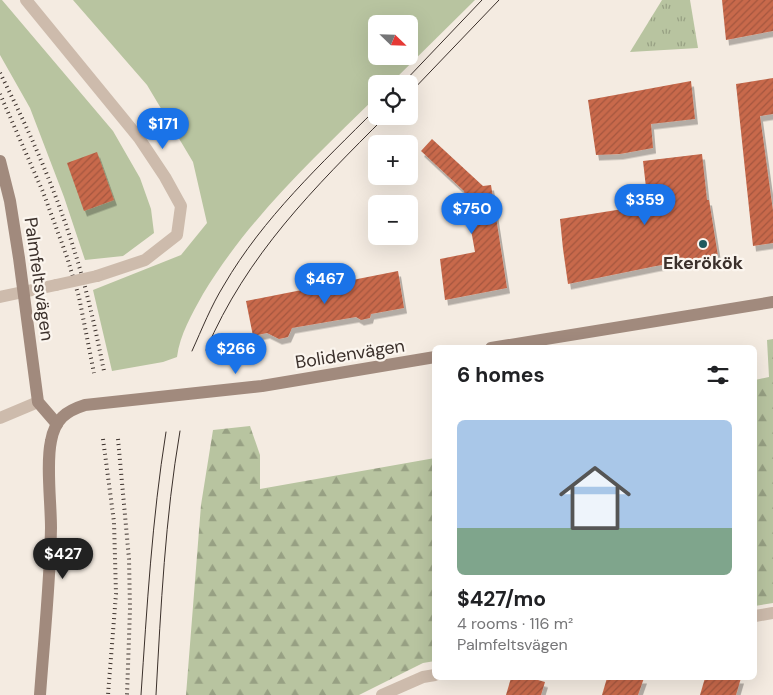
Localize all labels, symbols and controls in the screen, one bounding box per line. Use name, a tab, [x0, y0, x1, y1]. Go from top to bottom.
north arrow	[368, 15, 418, 65]
map controls	[368, 15, 418, 245]
button: locate	[368, 75, 418, 125]
pin: $171	[133, 108, 193, 150]
text: $171	[148, 113, 178, 134]
button: +	[368, 135, 418, 185]
pin: $359	[615, 184, 675, 226]
text: $359	[625, 189, 665, 210]
pin: $750	[442, 192, 502, 235]
button: −	[368, 195, 418, 245]
text: $750	[452, 198, 492, 219]
street label: Palmfeltsvägen	[18, 216, 60, 342]
marker: Ekerökök	[697, 238, 709, 250]
place label: Ekerökök	[663, 251, 744, 275]
pin: $467	[295, 262, 355, 305]
text: $467	[306, 268, 344, 289]
pin: $266	[206, 332, 266, 375]
street label: Bolidenvägen	[294, 333, 406, 375]
text: $266	[216, 338, 256, 359]
text: 6 homes	[457, 361, 545, 389]
icon: filters	[704, 361, 732, 389]
icon: home	[550, 453, 640, 543]
pin: $427	[33, 538, 93, 580]
text: $427	[44, 543, 82, 564]
text: $427/mo	[457, 585, 546, 613]
text: 4 rooms · 116 m²	[457, 613, 573, 634]
text: Palmfeltsvägen	[457, 634, 568, 655]

